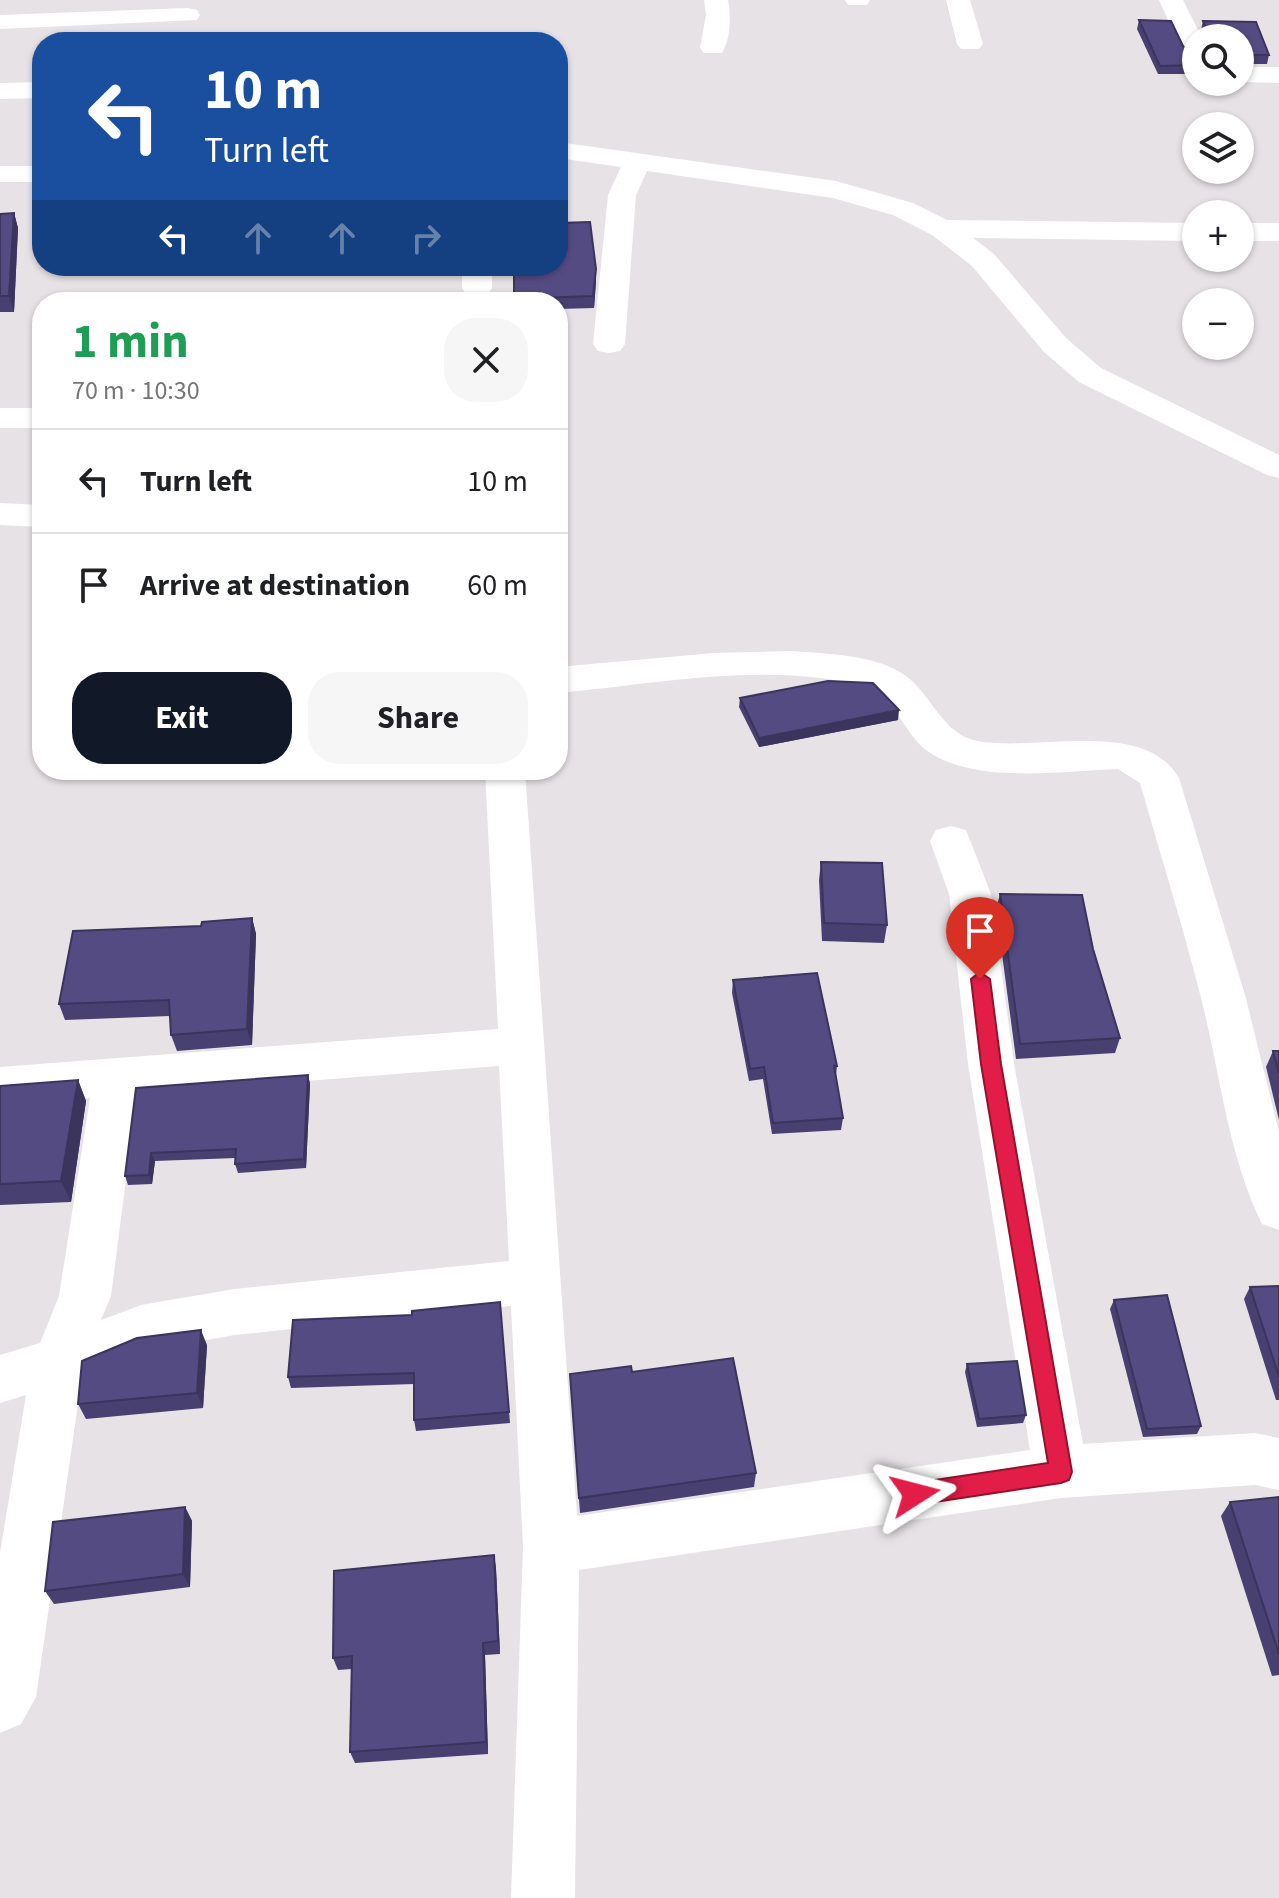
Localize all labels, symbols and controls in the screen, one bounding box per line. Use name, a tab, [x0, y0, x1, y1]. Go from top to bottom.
map controls	[1182, 24, 1254, 360]
button: search	[1182, 24, 1254, 96]
text: 10 m	[204, 51, 322, 130]
icon: left	[72, 64, 176, 168]
button: layers	[1182, 112, 1254, 184]
text: Turn left	[204, 125, 329, 176]
button: +	[1182, 200, 1254, 272]
icon: left	[152, 216, 196, 260]
icon: ahead	[236, 216, 280, 260]
icon: ahead	[320, 216, 364, 260]
icon: right	[404, 216, 448, 260]
button: −	[1182, 288, 1254, 360]
text: 1 min	[72, 308, 189, 376]
button: close	[444, 318, 528, 402]
text: 70 m · 10:30	[72, 372, 200, 409]
icon: left	[72, 459, 116, 503]
text: Turn left	[140, 460, 252, 503]
text: 10 m	[467, 460, 528, 503]
icon: arrive	[72, 563, 116, 607]
text: Arrive at destination	[140, 564, 410, 607]
text: 60 m	[467, 564, 528, 607]
button: Exit	[72, 672, 292, 764]
button: Share	[308, 672, 528, 764]
pin	[946, 897, 1014, 979]
icon: arrive	[958, 909, 1002, 953]
position arrow	[873, 1452, 957, 1536]

